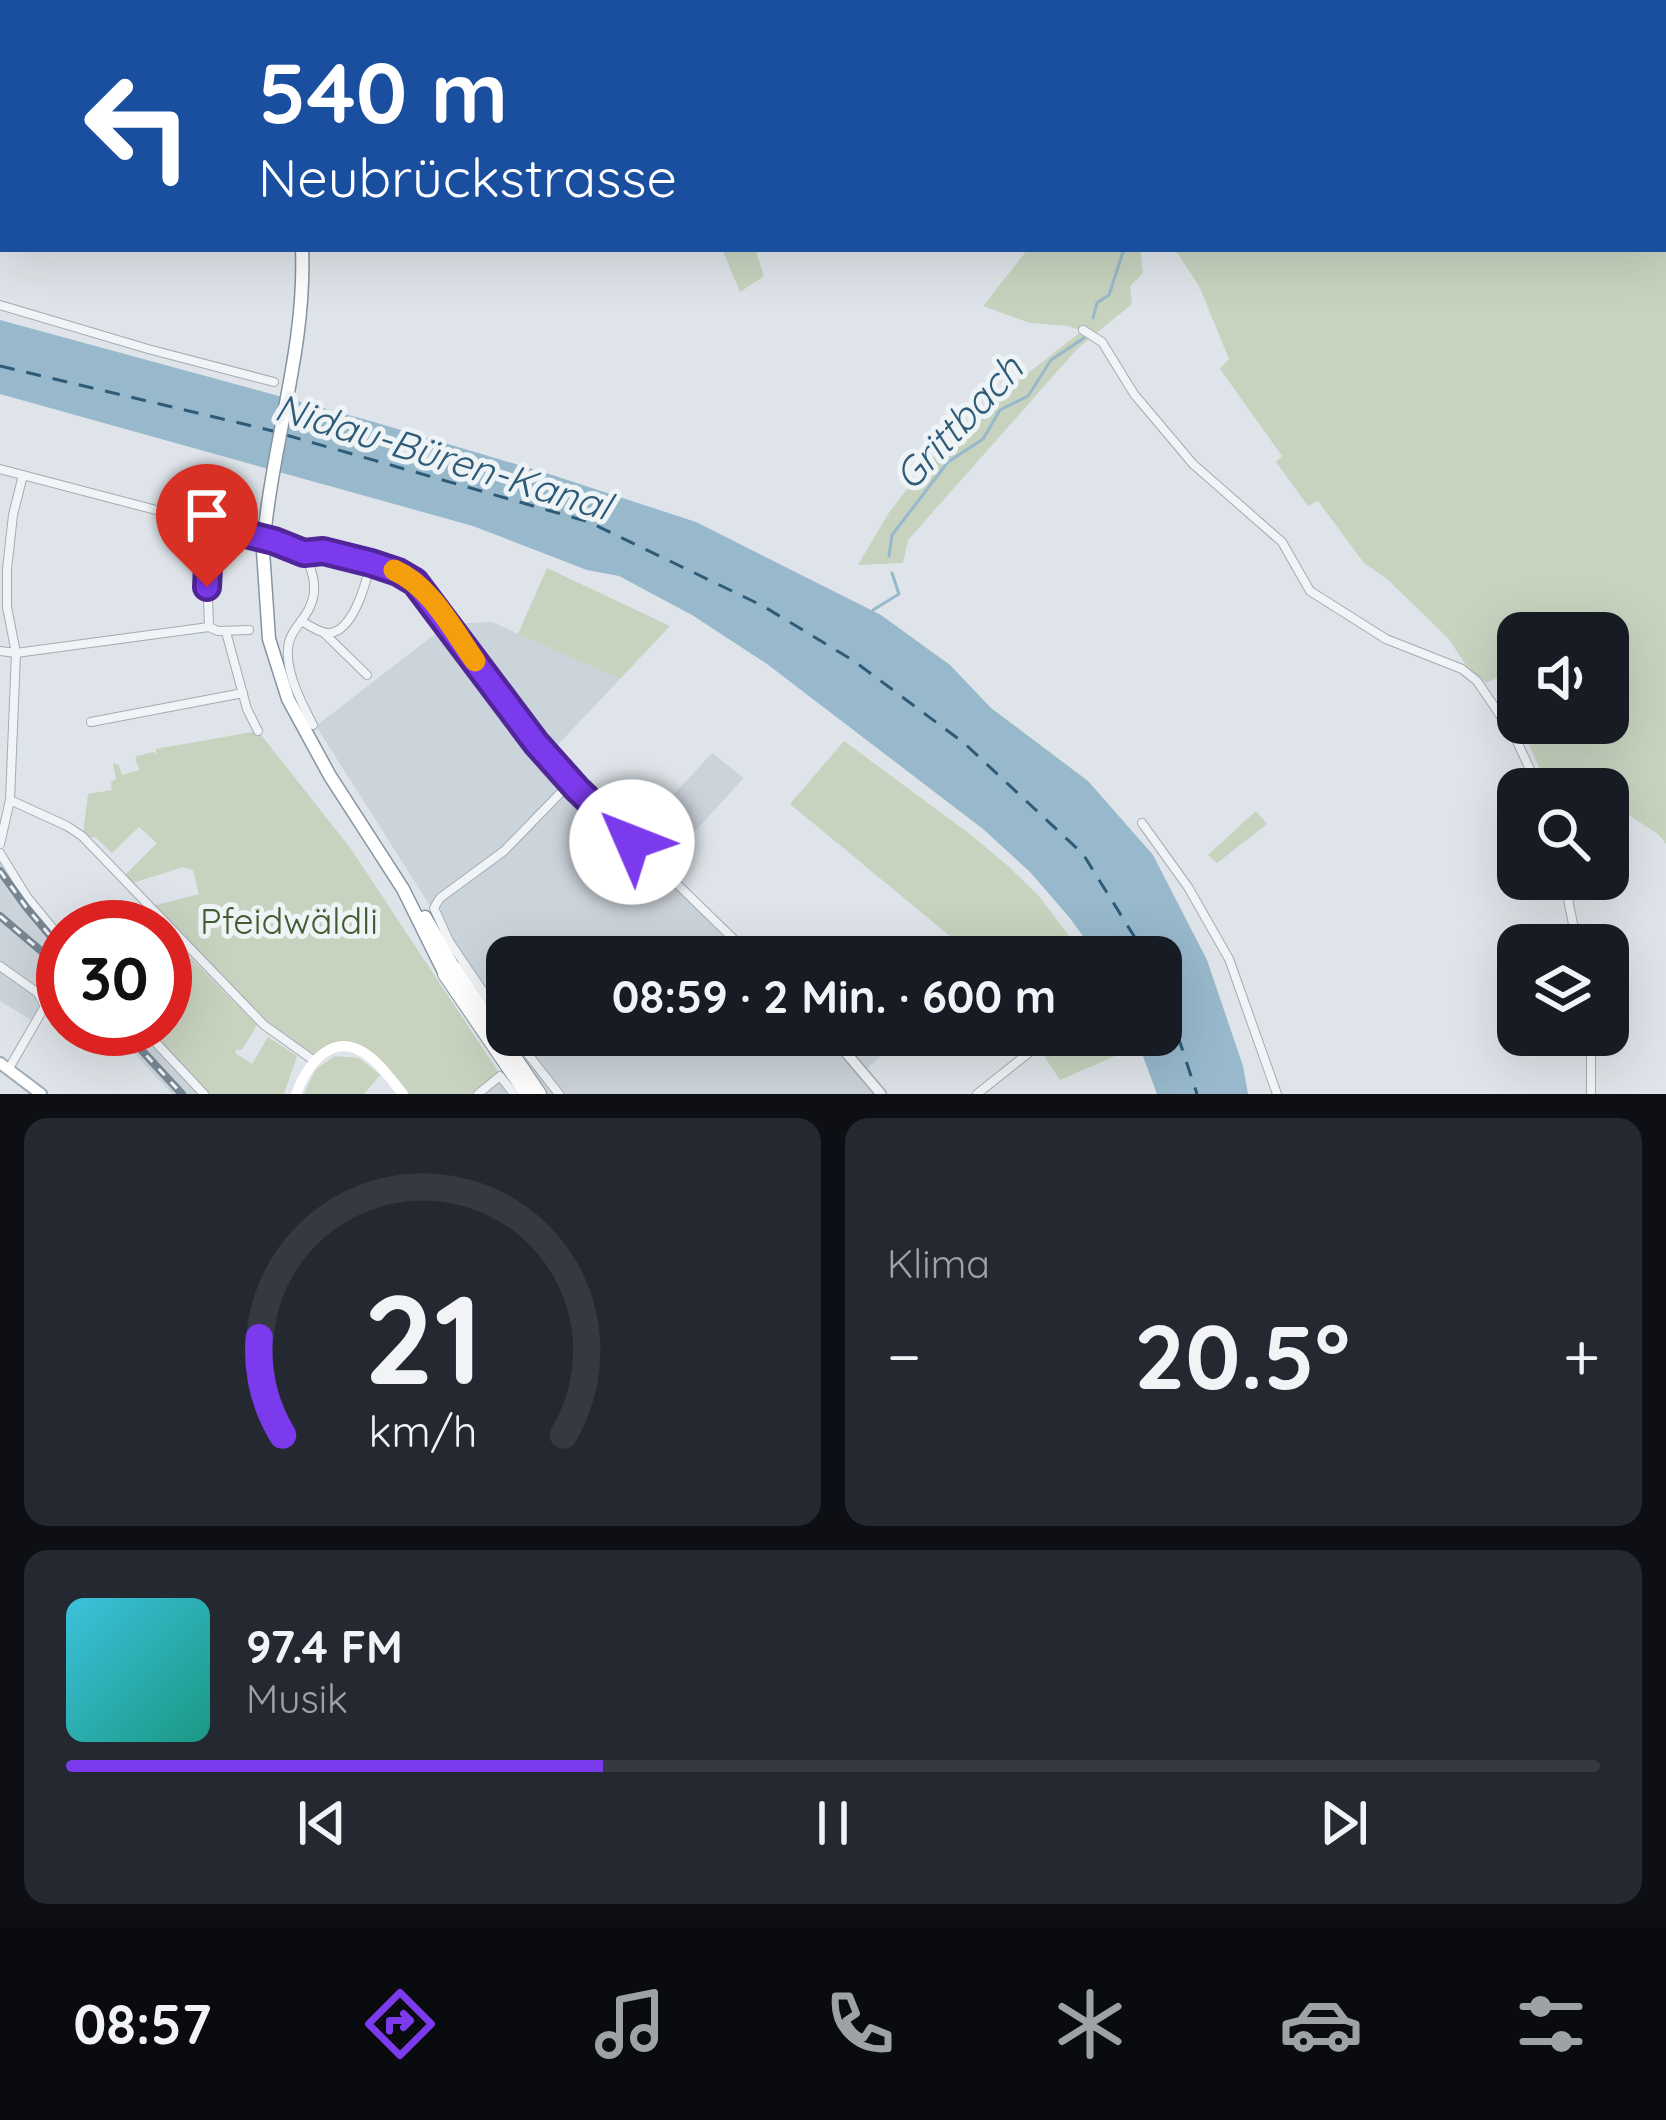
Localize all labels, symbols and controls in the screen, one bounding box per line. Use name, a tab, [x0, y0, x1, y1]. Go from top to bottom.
text: 540 m	[258, 39, 508, 144]
icon: left	[60, 48, 216, 204]
text: Neubrückstrasse	[258, 143, 677, 211]
water label: Grittbach	[883, 344, 1033, 500]
water label: Nidau-Büren-Kanal	[270, 382, 620, 531]
pin	[156, 464, 258, 587]
icon: arrive	[174, 482, 240, 548]
map controls	[1497, 612, 1629, 1056]
button: sound	[1497, 612, 1629, 744]
button: search	[1497, 768, 1629, 900]
position arrow	[569, 779, 695, 905]
park label: Pfeidwäldli	[200, 898, 378, 943]
speed limit sign: 30	[36, 900, 192, 1056]
button: layers	[1497, 924, 1629, 1056]
text: 08:59 · 2 Min. · 600 m	[612, 968, 1056, 1024]
text: Klima	[887, 1239, 990, 1288]
text: 21	[363, 1259, 482, 1415]
text: 20.5°	[1134, 1299, 1350, 1412]
text: −	[887, 1314, 921, 1397]
text: +	[1563, 1314, 1600, 1397]
text: km/h	[368, 1404, 477, 1458]
text: 97.4 FM	[246, 1618, 403, 1674]
text: Musik	[246, 1674, 348, 1723]
icon: previous	[289, 1790, 355, 1856]
icon: pause	[800, 1790, 866, 1856]
icon: next	[1311, 1790, 1377, 1856]
icon: directions	[358, 1982, 442, 2066]
icon: music	[588, 1982, 672, 2066]
icon: phone	[818, 1982, 902, 2066]
icon: climate	[1048, 1982, 1132, 2066]
icon: car	[1279, 1982, 1363, 2066]
icon: filters	[1509, 1982, 1593, 2066]
text: 08:57	[73, 1990, 211, 2058]

